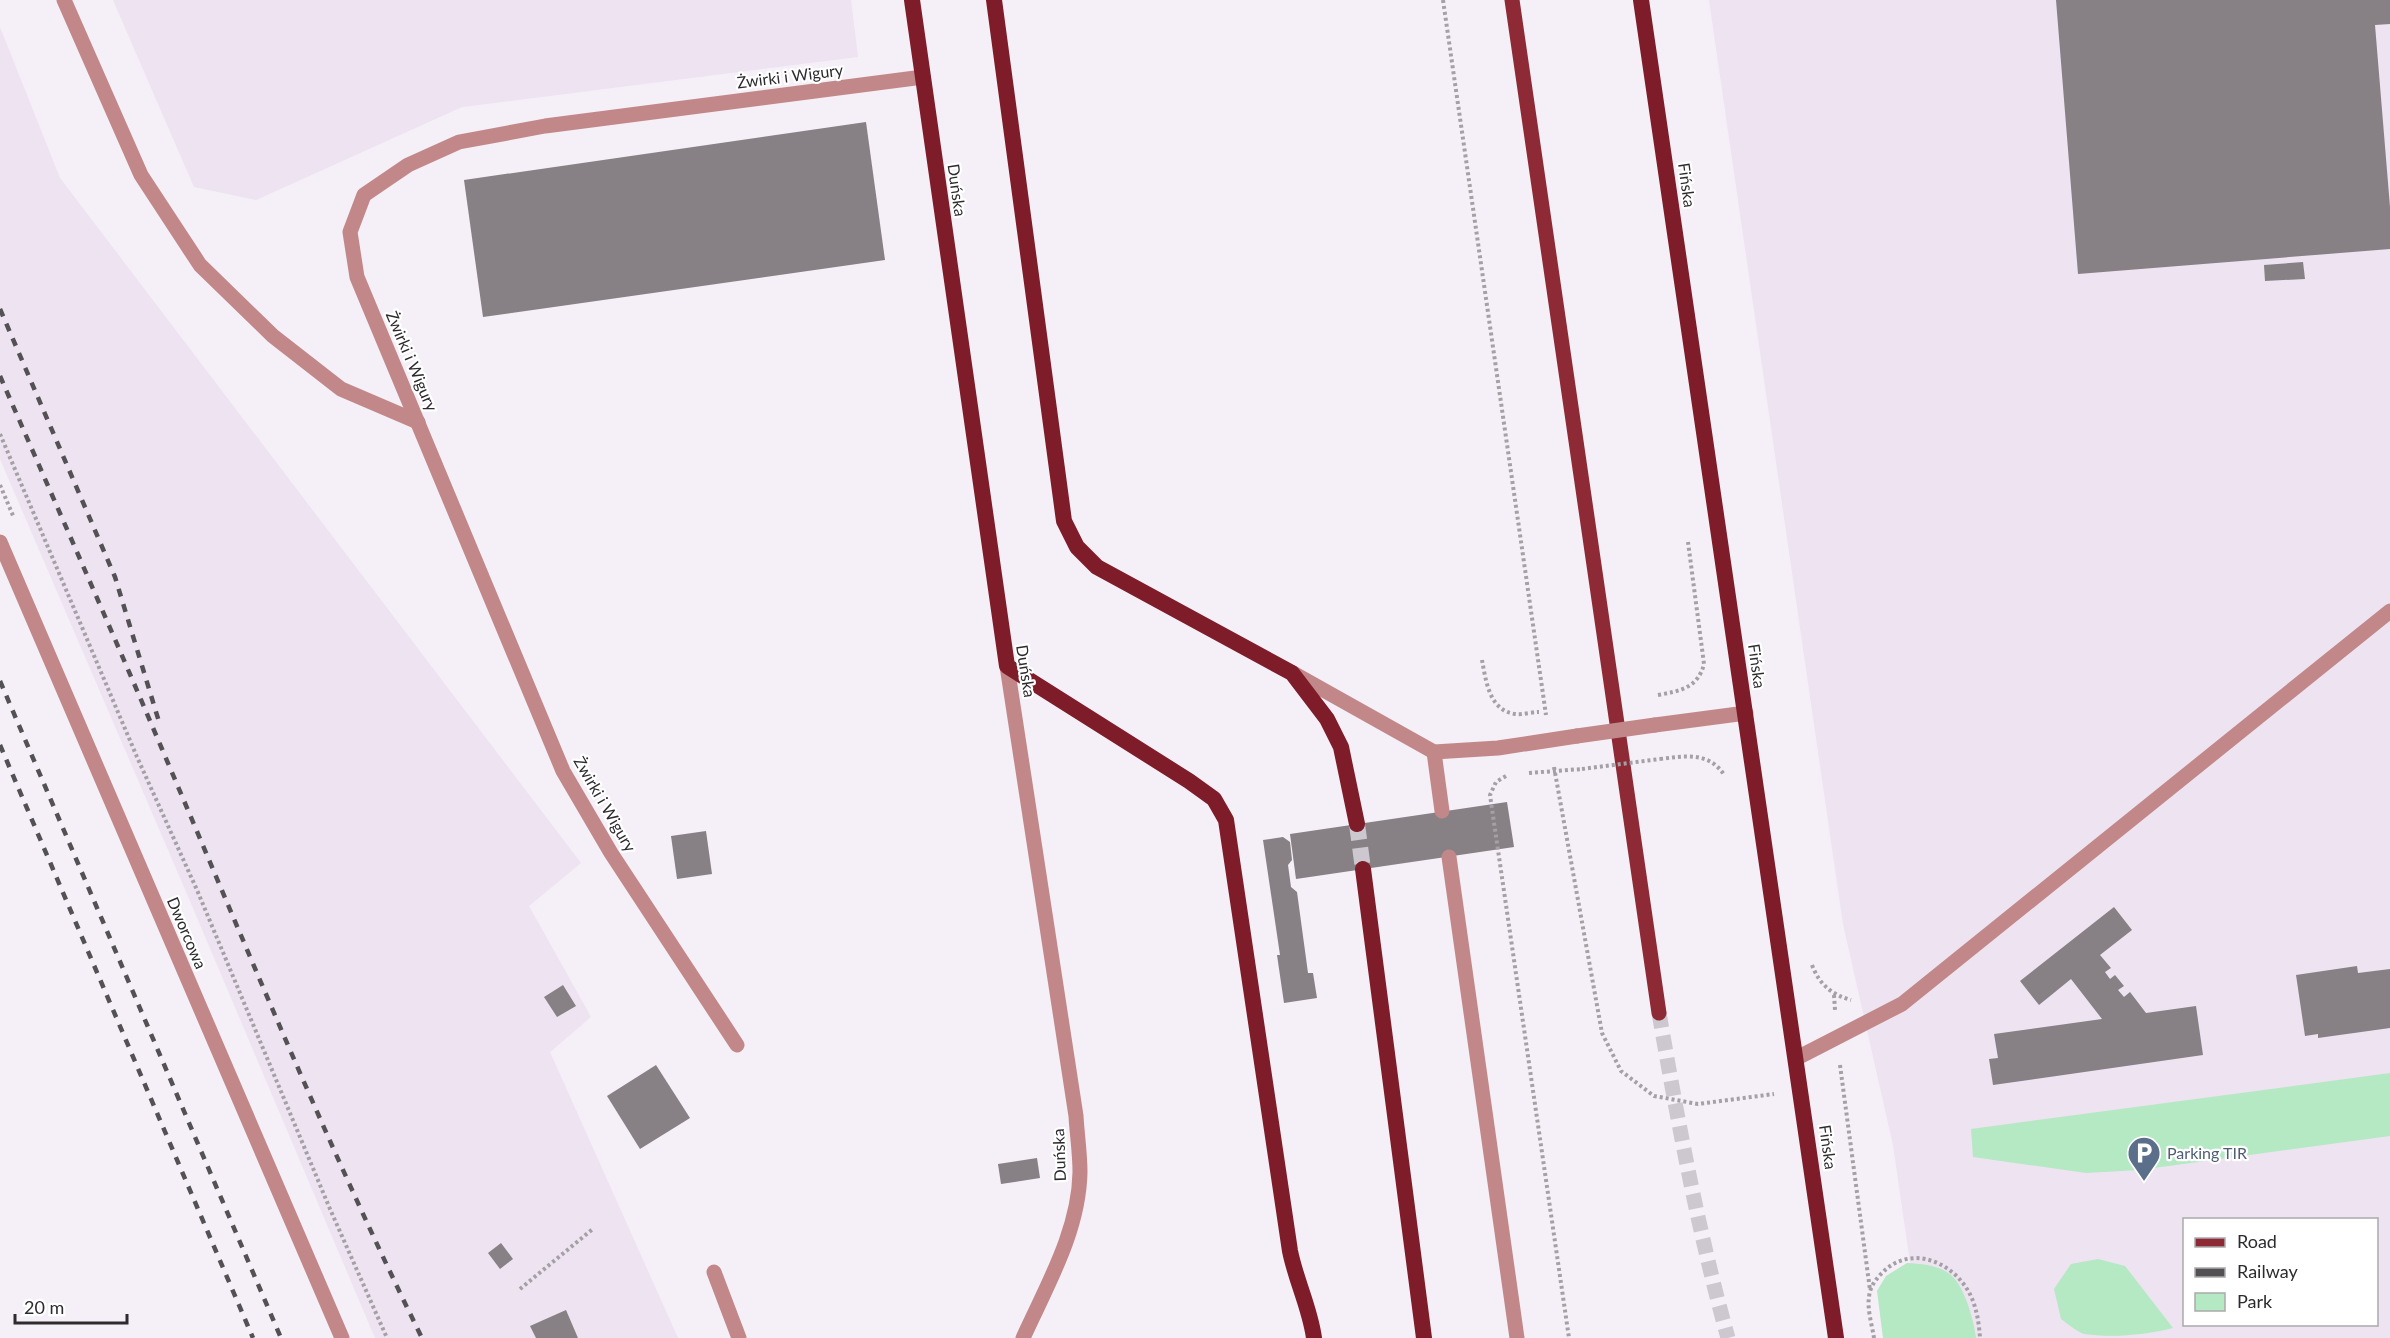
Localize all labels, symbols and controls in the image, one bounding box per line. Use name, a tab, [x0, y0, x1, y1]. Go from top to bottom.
street label: Żwirki i Wigury	[736, 59, 845, 91]
street label: Fińska	[1675, 161, 1700, 208]
street label: Duńska	[944, 162, 971, 217]
street label: Żwirki i Wigury	[383, 308, 442, 414]
street label: Fińska	[1745, 642, 1770, 689]
street label: Duńska	[1013, 643, 1040, 699]
street label: Żwirki i Wigury	[570, 753, 641, 855]
street label: Dworcowa	[164, 894, 211, 972]
street label: Fińska	[1816, 1123, 1841, 1170]
street label: Duńska	[1048, 1128, 1069, 1182]
parking icon: Parking TIR	[2126, 1135, 2162, 1182]
place label: Parking TIR	[2167, 1143, 2247, 1162]
legend	[2183, 1218, 2378, 1326]
text: Road	[2237, 1230, 2277, 1252]
text: Railway	[2237, 1260, 2298, 1282]
scale bar	[15, 1287, 128, 1325]
text: Park	[2237, 1290, 2273, 1312]
text: 20 m	[24, 1296, 64, 1318]

